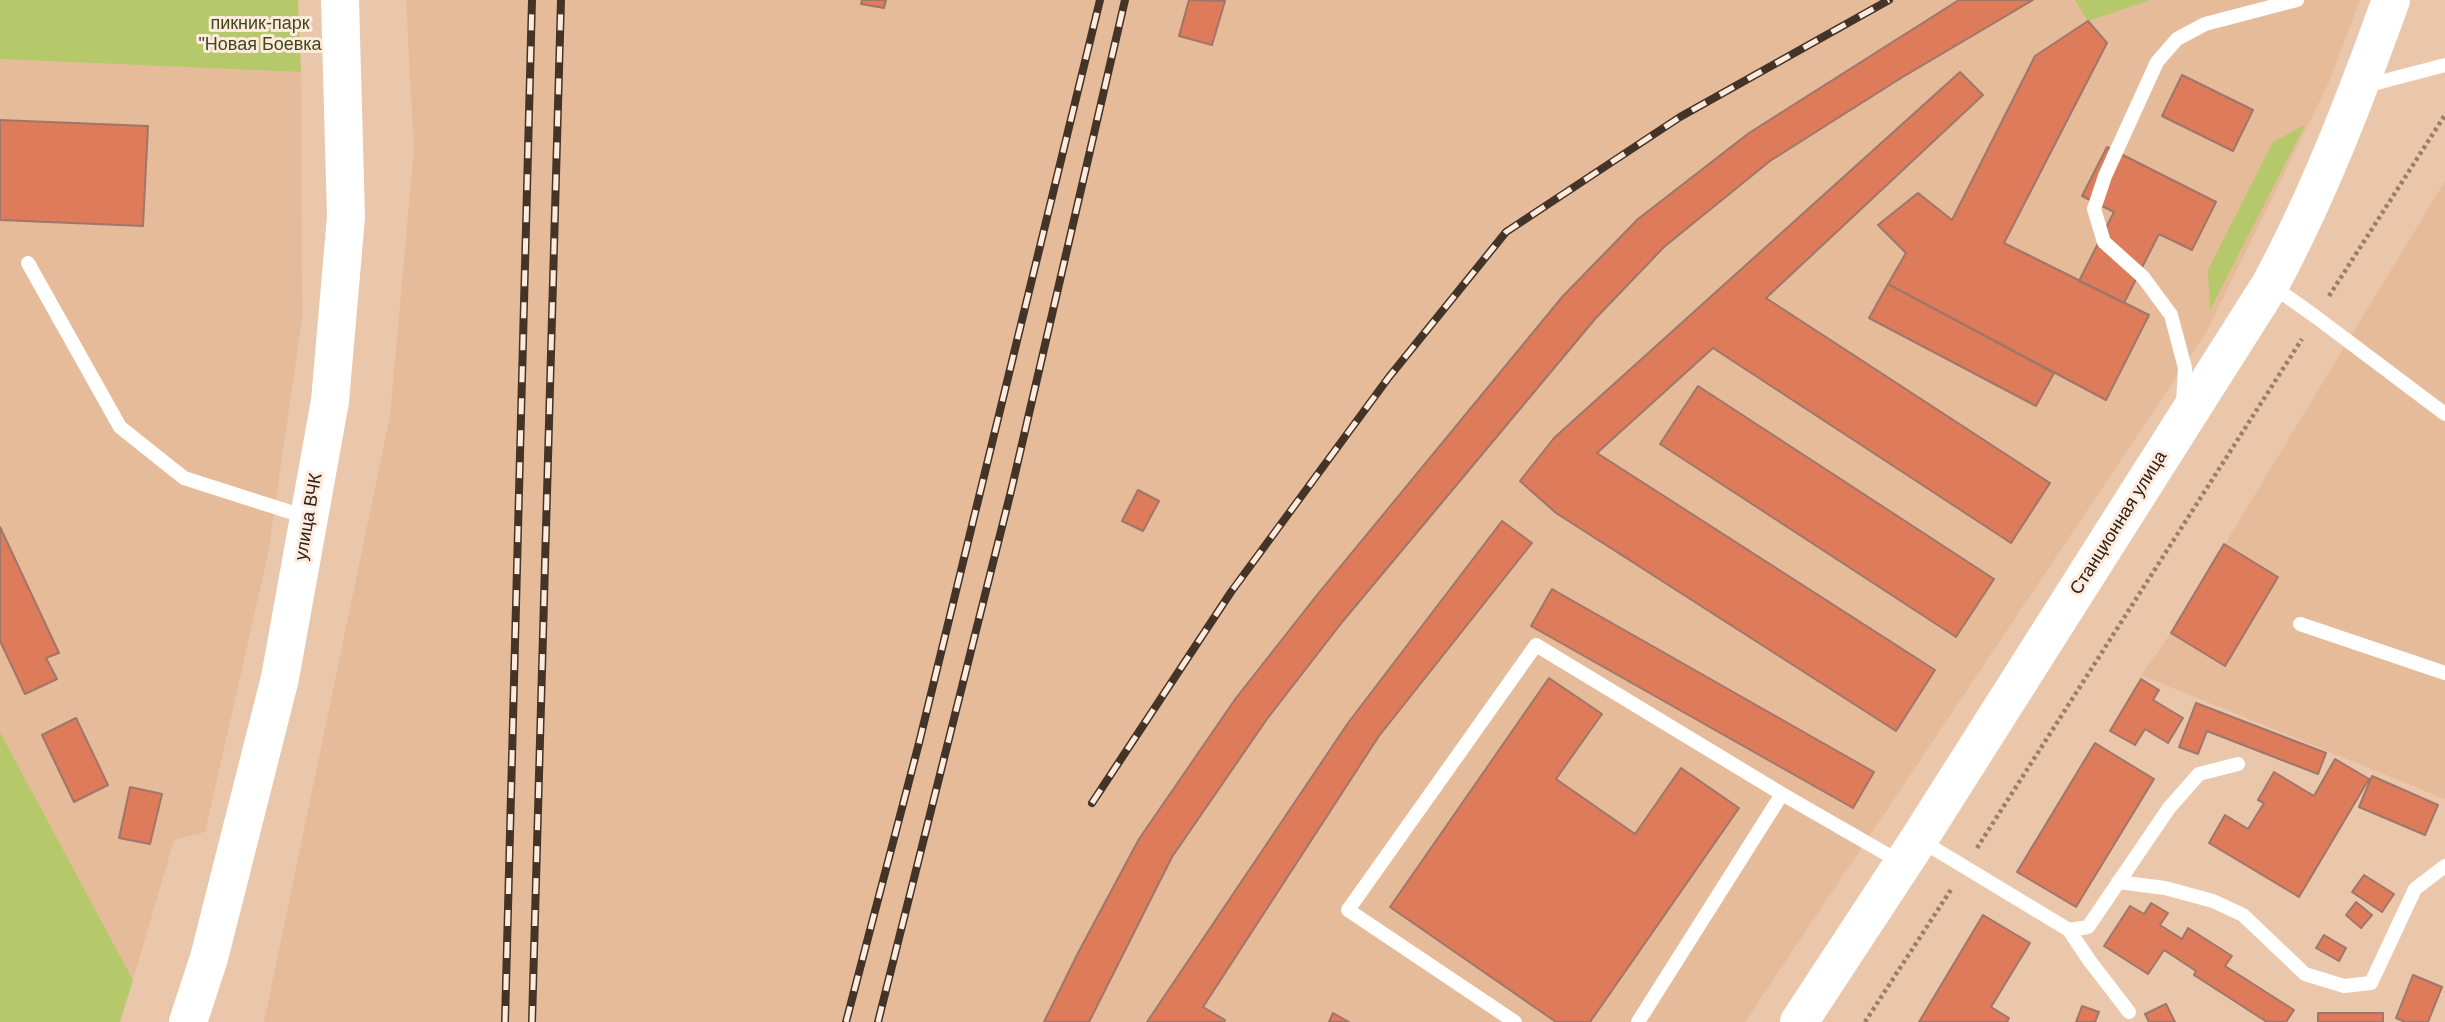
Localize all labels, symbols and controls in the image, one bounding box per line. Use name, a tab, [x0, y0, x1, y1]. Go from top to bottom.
park label: пикник-парк "Новая Боевка	[198, 13, 322, 56]
street label: Станционная улица	[2066, 447, 2172, 599]
street label: улица ВЧК	[291, 472, 327, 562]

